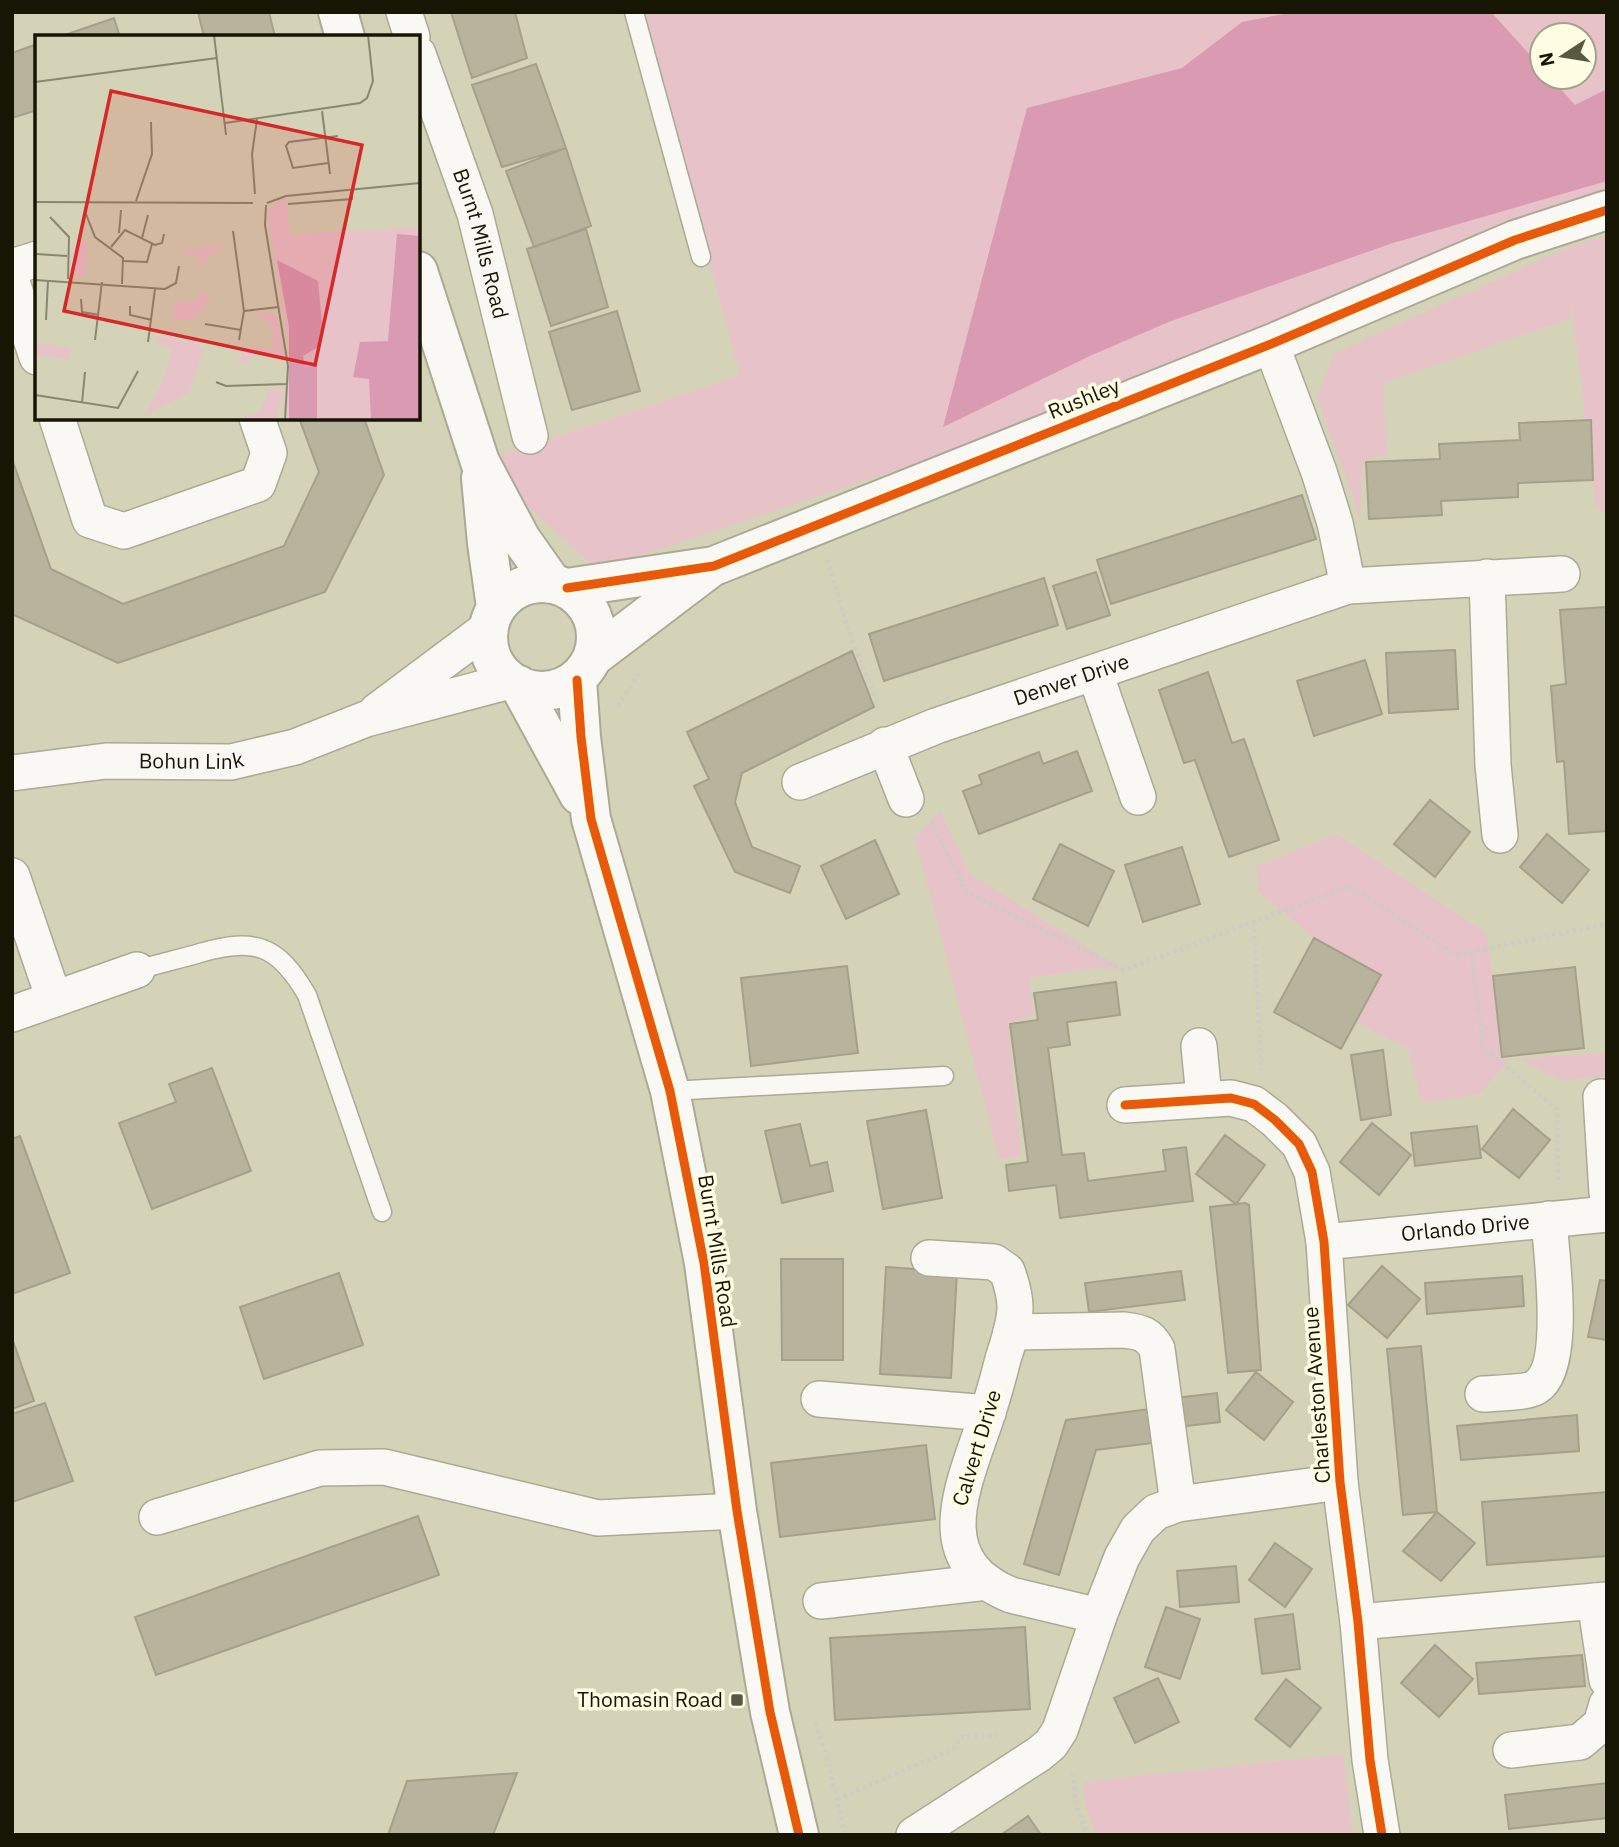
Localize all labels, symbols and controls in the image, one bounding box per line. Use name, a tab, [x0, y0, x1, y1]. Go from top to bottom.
north arrow	[1528, 21, 1598, 91]
inset map	[35, 35, 420, 420]
text: N	[1533, 50, 1560, 69]
street label: Burnt Mills Road	[447, 164, 515, 322]
street label: Rushley	[1044, 371, 1124, 425]
street label: Denver Drive	[1009, 646, 1133, 712]
street label: Bohun Link	[139, 744, 246, 775]
street label: Burnt Mills Road	[692, 1172, 744, 1329]
street label: Orlando Drive	[1400, 1207, 1531, 1247]
street label: Charleston Avenue	[1296, 1306, 1336, 1484]
street label: Calvert Drive	[945, 1386, 1007, 1509]
place label: Thomasin Road	[577, 1685, 723, 1713]
marker: Thomasin Road	[729, 1692, 745, 1708]

